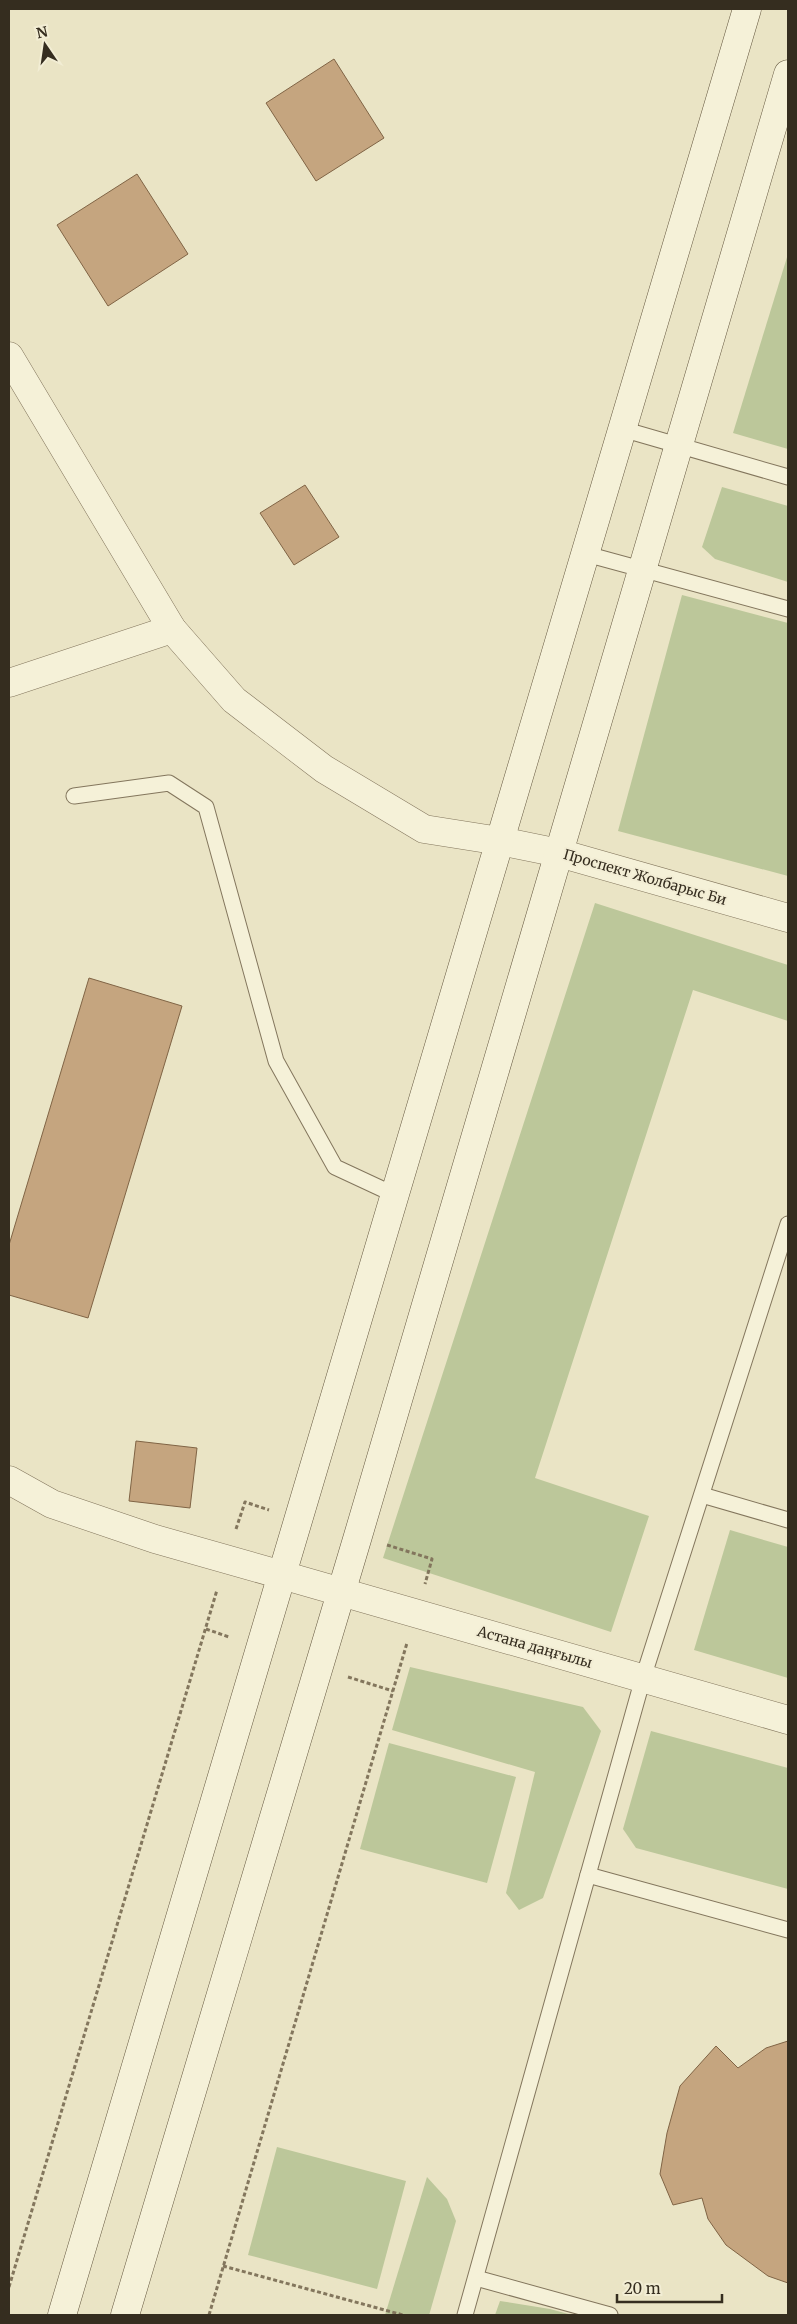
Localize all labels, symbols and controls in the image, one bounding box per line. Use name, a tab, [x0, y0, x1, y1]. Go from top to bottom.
north arrow	[20, 20, 70, 70]
text: N	[35, 22, 49, 42]
street label: Проспект Жолбарыс Би	[561, 845, 729, 909]
street label: Астана даңғылы	[475, 1622, 595, 1672]
scale bar	[617, 2272, 722, 2304]
text: 20 m	[624, 2279, 661, 2298]

